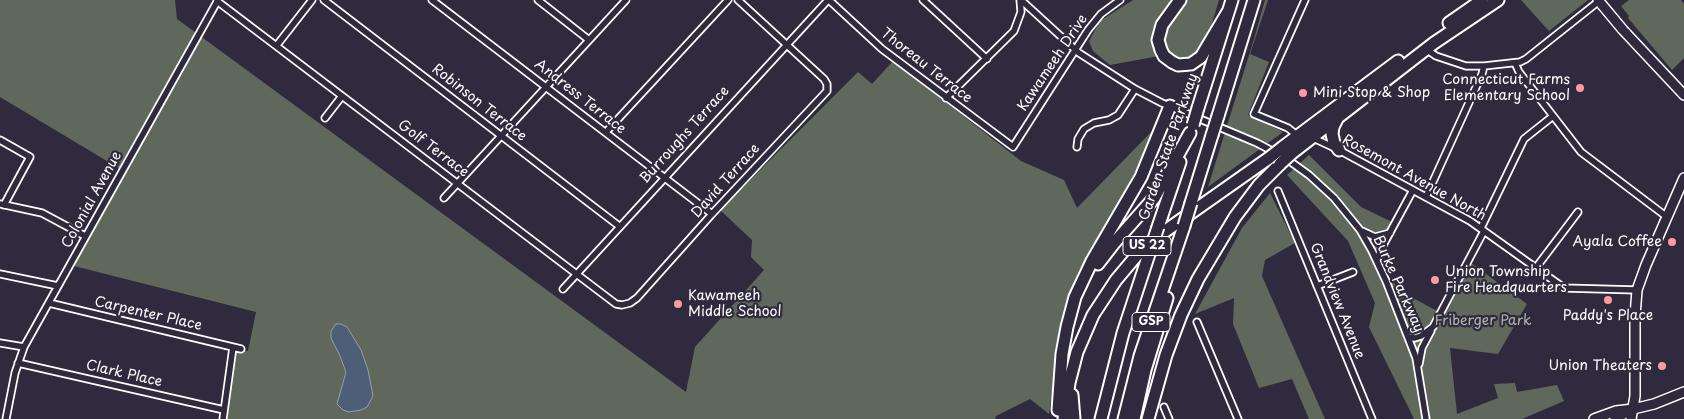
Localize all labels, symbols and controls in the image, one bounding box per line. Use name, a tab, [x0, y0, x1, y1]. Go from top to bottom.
street label: Kawameeh Drive	[1015, 12, 1091, 114]
street label: Thoreau Terrace	[877, 25, 975, 107]
street label: Andress Terrace	[531, 56, 629, 138]
street label: Robinson Terrace	[428, 61, 530, 145]
street label: Garden State Parkway	[1136, 71, 1202, 223]
place label: Connecticut Farms Elementary School	[1442, 72, 1570, 104]
marker: Connecticut Farms Elementary School	[1574, 82, 1586, 94]
street label: Burroughs Terrace	[637, 83, 733, 187]
place label: Mini Stop & Shop	[1313, 85, 1430, 101]
marker: Mini Stop & Shop	[1297, 87, 1309, 99]
street label: Golf Terrace	[394, 117, 472, 181]
street label: Rosemont Avenue North	[1339, 131, 1489, 225]
street label: David Terrace	[688, 140, 764, 222]
street label: Colonial Avenue	[58, 149, 126, 251]
street label: Burke Parkway	[1369, 233, 1427, 335]
place label: Ayala Coffee	[1573, 234, 1662, 250]
marker: Ayala Coffee	[1666, 236, 1678, 248]
road number: US 22	[1123, 237, 1171, 256]
street label: Grandview Avenue	[1306, 240, 1368, 362]
place label: Union Township Fire Headquarters	[1445, 264, 1567, 296]
marker: Union Township Fire Headquarters	[1429, 274, 1441, 286]
place label: Kawameeh Middle School	[688, 288, 781, 321]
street label: Carpenter Place	[93, 293, 203, 335]
marker: Paddy's Place	[1602, 294, 1614, 306]
marker: Kawameeh Middle School	[672, 298, 684, 310]
place label: Paddy's Place	[1563, 308, 1653, 324]
road number: GSP	[1132, 313, 1170, 332]
park label: Friberger Park	[1434, 313, 1532, 329]
street label: Clark Place	[84, 357, 164, 391]
place label: Union Theaters	[1548, 358, 1652, 374]
marker: Union Theaters	[1656, 360, 1668, 372]

